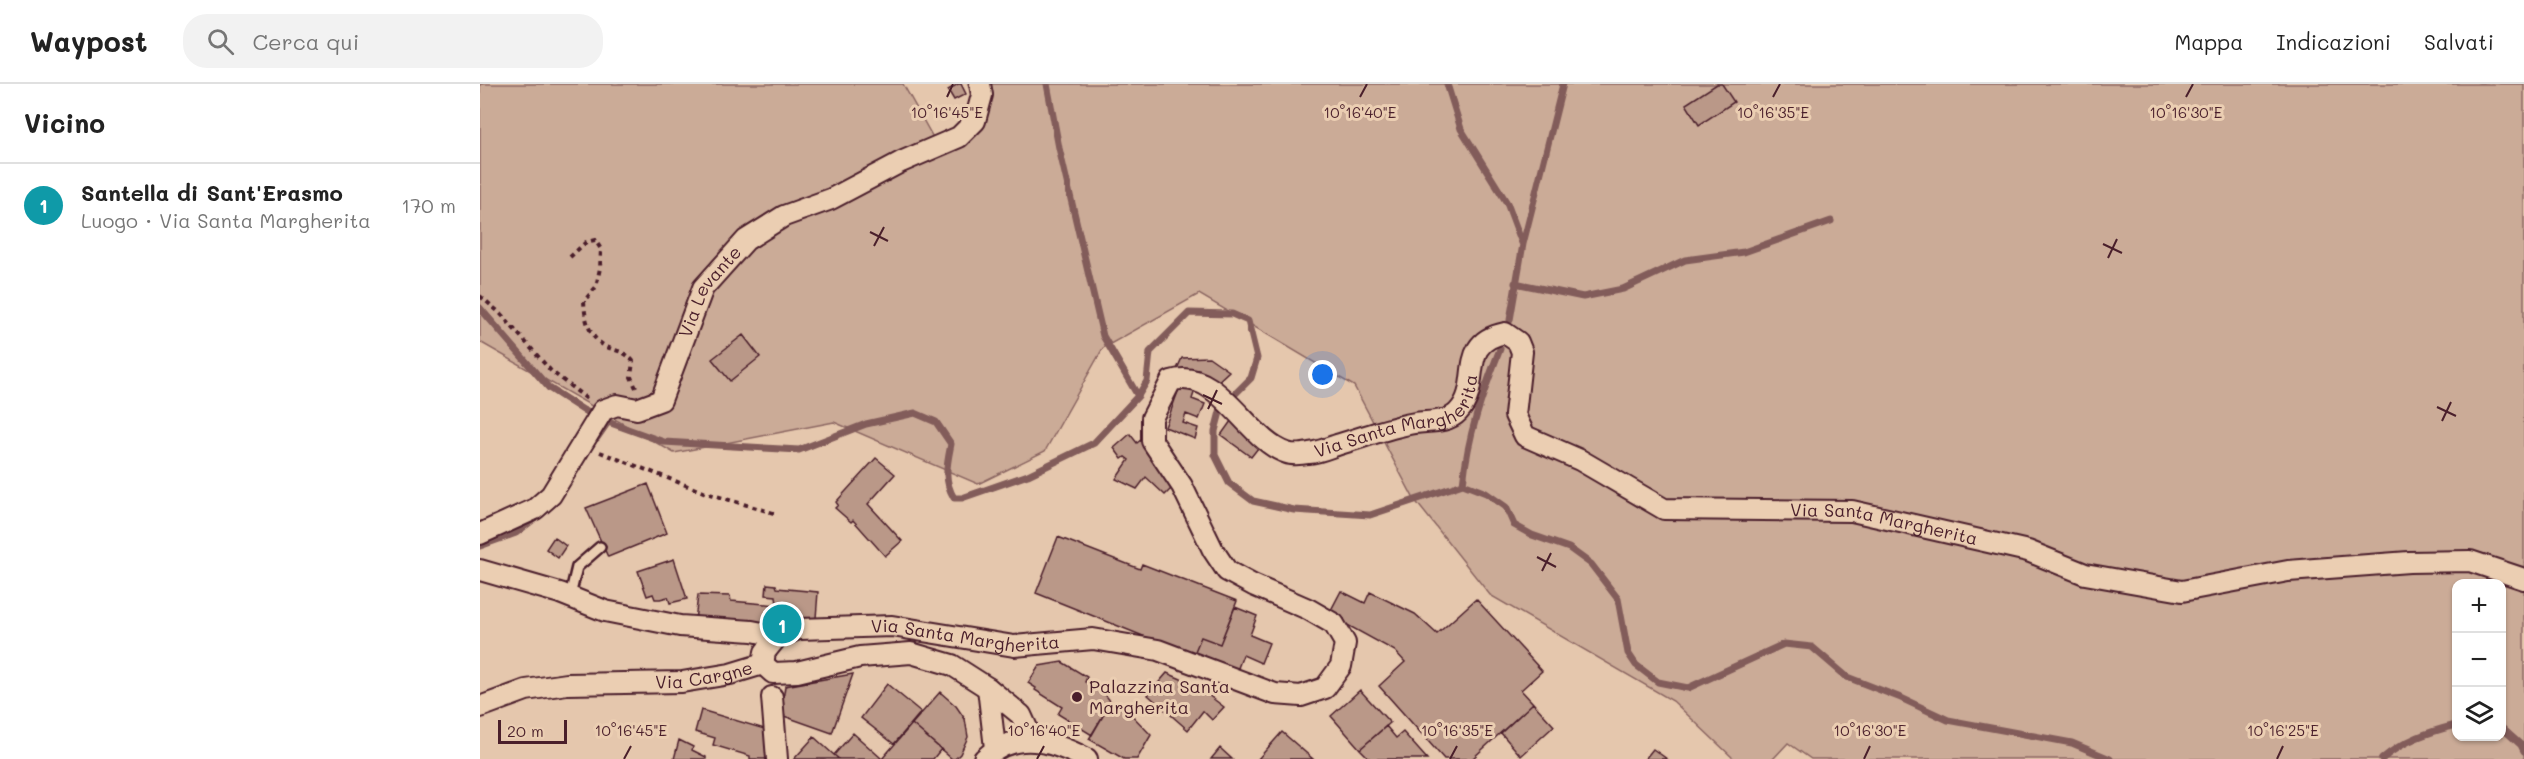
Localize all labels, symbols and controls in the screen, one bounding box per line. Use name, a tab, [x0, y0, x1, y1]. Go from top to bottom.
search box	[183, 14, 603, 68]
text: Waypost	[30, 23, 147, 59]
icon: search	[204, 25, 237, 58]
text: Cerca qui	[252, 27, 359, 56]
text: Mappa	[2175, 28, 2243, 55]
text: Indicazioni	[2276, 28, 2391, 55]
text: Salvati	[2424, 28, 2494, 55]
text: 10°16'45"E	[911, 102, 984, 122]
text: 10°16'40"E	[1324, 102, 1397, 122]
text: 10°16'35"E	[1737, 102, 1810, 122]
text: 10°16'30"E	[2150, 102, 2223, 122]
text: Vicino	[24, 106, 105, 140]
text: Santella di Sant'Erasmo	[81, 178, 343, 207]
text: 1	[39, 192, 48, 218]
text: 170 m	[401, 192, 456, 218]
text: Luogo · Via Santa Margherita	[81, 207, 371, 233]
street label: Via Levante	[673, 240, 746, 341]
your location	[1308, 360, 1337, 389]
street label: Via Santa Margherita	[1311, 373, 1482, 463]
street label: Via Santa Margherita	[1790, 497, 1980, 550]
map controls	[2452, 579, 2506, 741]
button: +	[2452, 579, 2506, 633]
pin: 1	[762, 602, 802, 646]
street label: Via Santa Margherita	[870, 613, 1060, 657]
button: −	[2452, 633, 2506, 687]
street label: Via Cargne	[655, 655, 755, 693]
place label: Palazzina Santa Margherita	[1089, 674, 1230, 719]
button: layers	[2452, 687, 2506, 741]
marker: Palazzina Santa Margherita	[1070, 690, 1084, 704]
scale bar	[498, 717, 567, 744]
text: 20 m	[507, 720, 544, 741]
text: 10°16'45"E	[595, 720, 668, 740]
text: 10°16'40"E	[1008, 720, 1081, 740]
text: 10°16'35"E	[1421, 720, 1494, 740]
text: 10°16'30"E	[1834, 720, 1907, 740]
text: 10°16'25"E	[2247, 720, 2319, 740]

